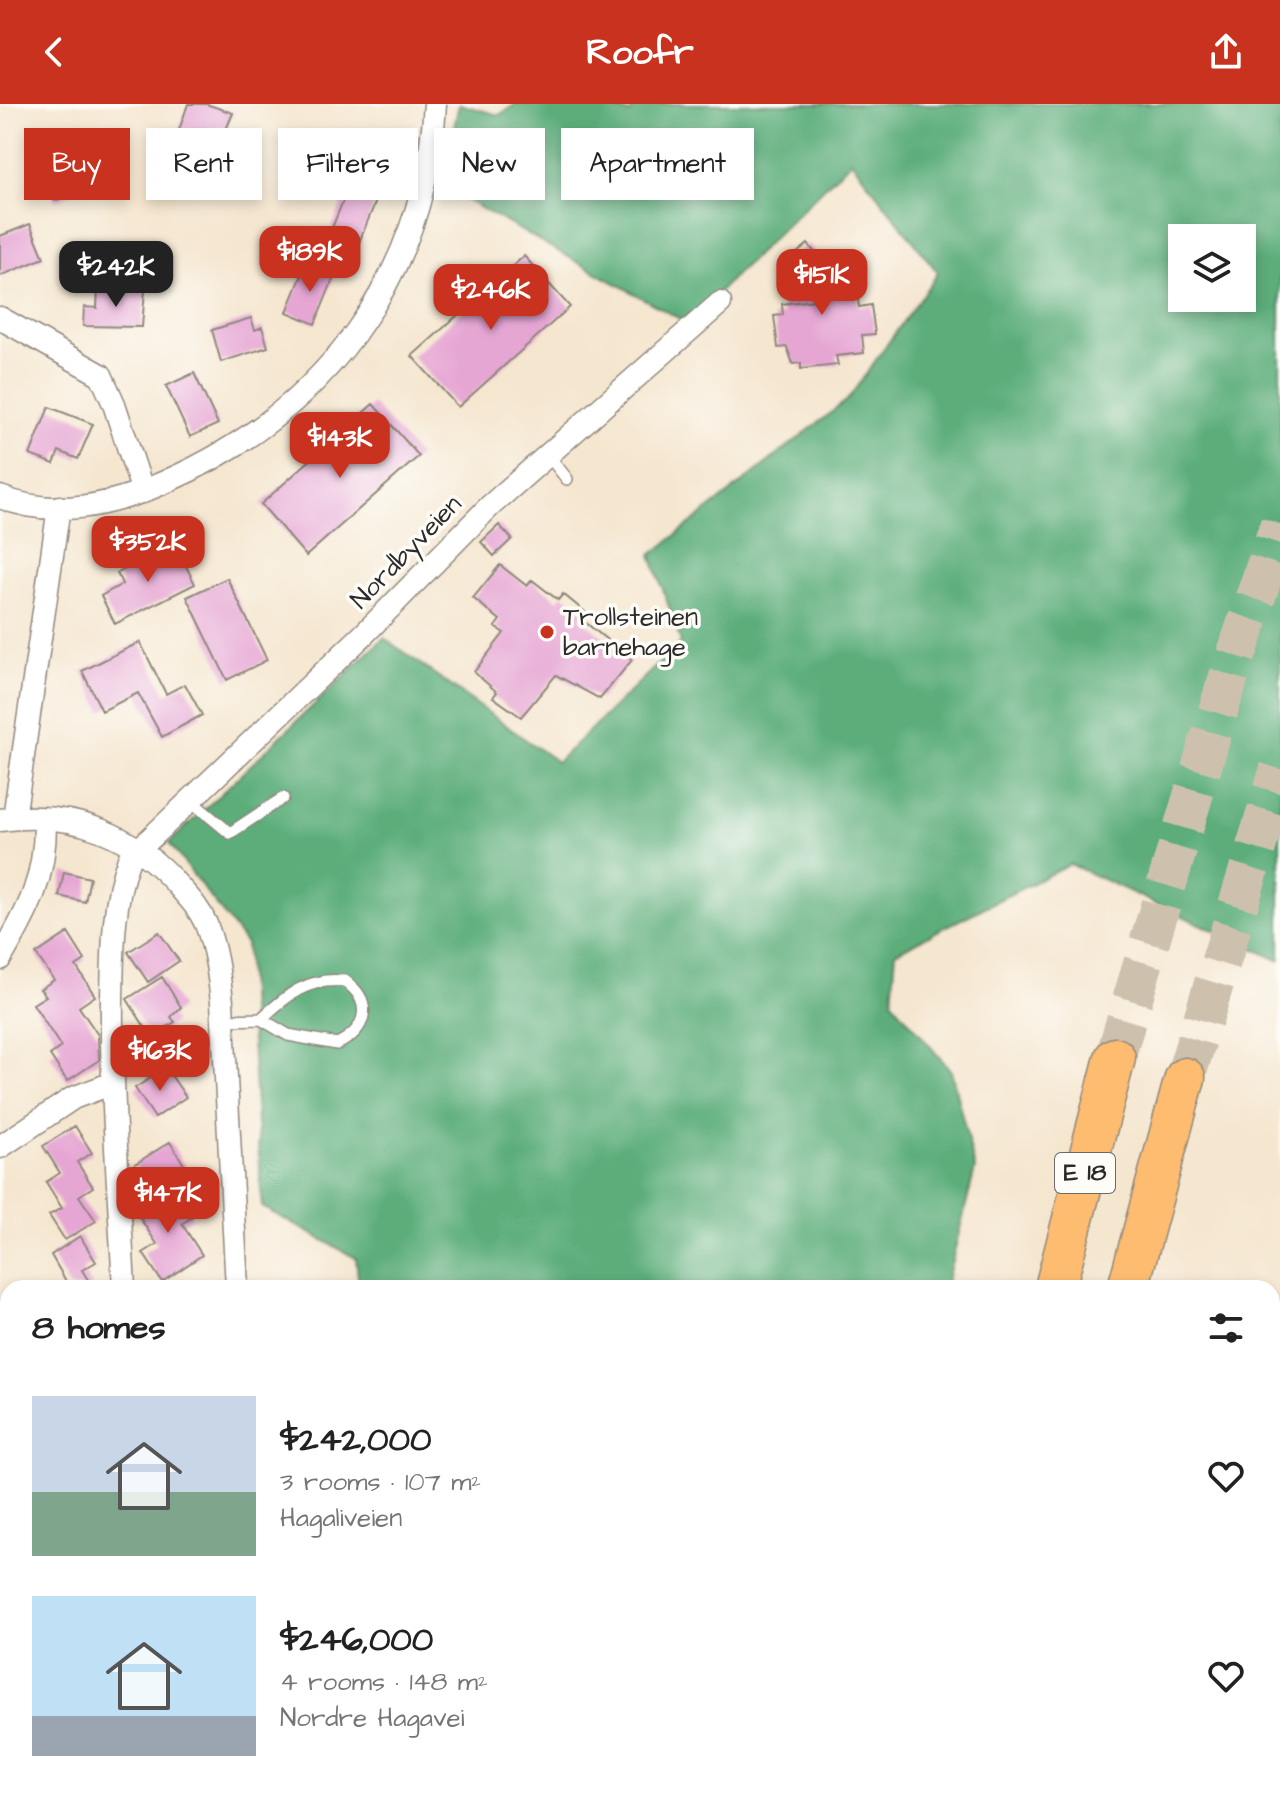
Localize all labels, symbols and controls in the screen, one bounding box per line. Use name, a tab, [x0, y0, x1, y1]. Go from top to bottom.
text: Roofr	[586, 27, 694, 78]
icon: back	[32, 30, 76, 74]
icon: share	[1204, 30, 1248, 74]
chip: Buy	[24, 128, 130, 200]
chip: Rent	[146, 128, 262, 200]
chip: Filters	[278, 128, 418, 200]
chip: New	[434, 128, 545, 200]
chip: Apartment	[561, 128, 754, 200]
map controls	[1168, 224, 1256, 312]
button: layers	[1168, 224, 1256, 312]
pin: $189K	[254, 226, 366, 294]
text: $189K	[277, 234, 343, 270]
pin: $242K	[60, 241, 172, 309]
text: $242K	[77, 249, 155, 285]
pin: $151K	[766, 249, 878, 317]
text: $151K	[794, 257, 850, 293]
pin: $246K	[435, 264, 547, 332]
text: $246K	[451, 272, 531, 308]
pin: $143K	[284, 412, 396, 480]
text: $143K	[308, 420, 372, 456]
street label: Nordbyveien	[342, 487, 471, 618]
pin: $352K	[92, 516, 204, 584]
text: $352K	[110, 524, 186, 560]
place label: Trollsteinen barnehage	[563, 599, 698, 667]
marker: Trollsteinen barnehage	[538, 623, 556, 641]
pin: $163K	[104, 1025, 216, 1093]
text: $163K	[128, 1033, 192, 1069]
road number: E 18	[1055, 1153, 1115, 1193]
pin: $147K	[112, 1167, 224, 1235]
text: $147K	[134, 1175, 202, 1211]
text: 8 homes	[32, 1304, 166, 1352]
icon: filters	[1204, 1306, 1248, 1350]
text: $242,000	[280, 1416, 431, 1464]
icon: home	[96, 1428, 192, 1524]
icon: heart	[1204, 1454, 1248, 1498]
text: 3 rooms · 107 m²	[280, 1464, 481, 1500]
text: Hagaliveien	[280, 1500, 402, 1536]
text: $246,000	[280, 1616, 433, 1664]
icon: home	[96, 1628, 192, 1724]
icon: heart	[1204, 1654, 1248, 1698]
text: 4 rooms · 148 m²	[280, 1664, 488, 1700]
text: Nordre Hagavei	[280, 1700, 465, 1736]

